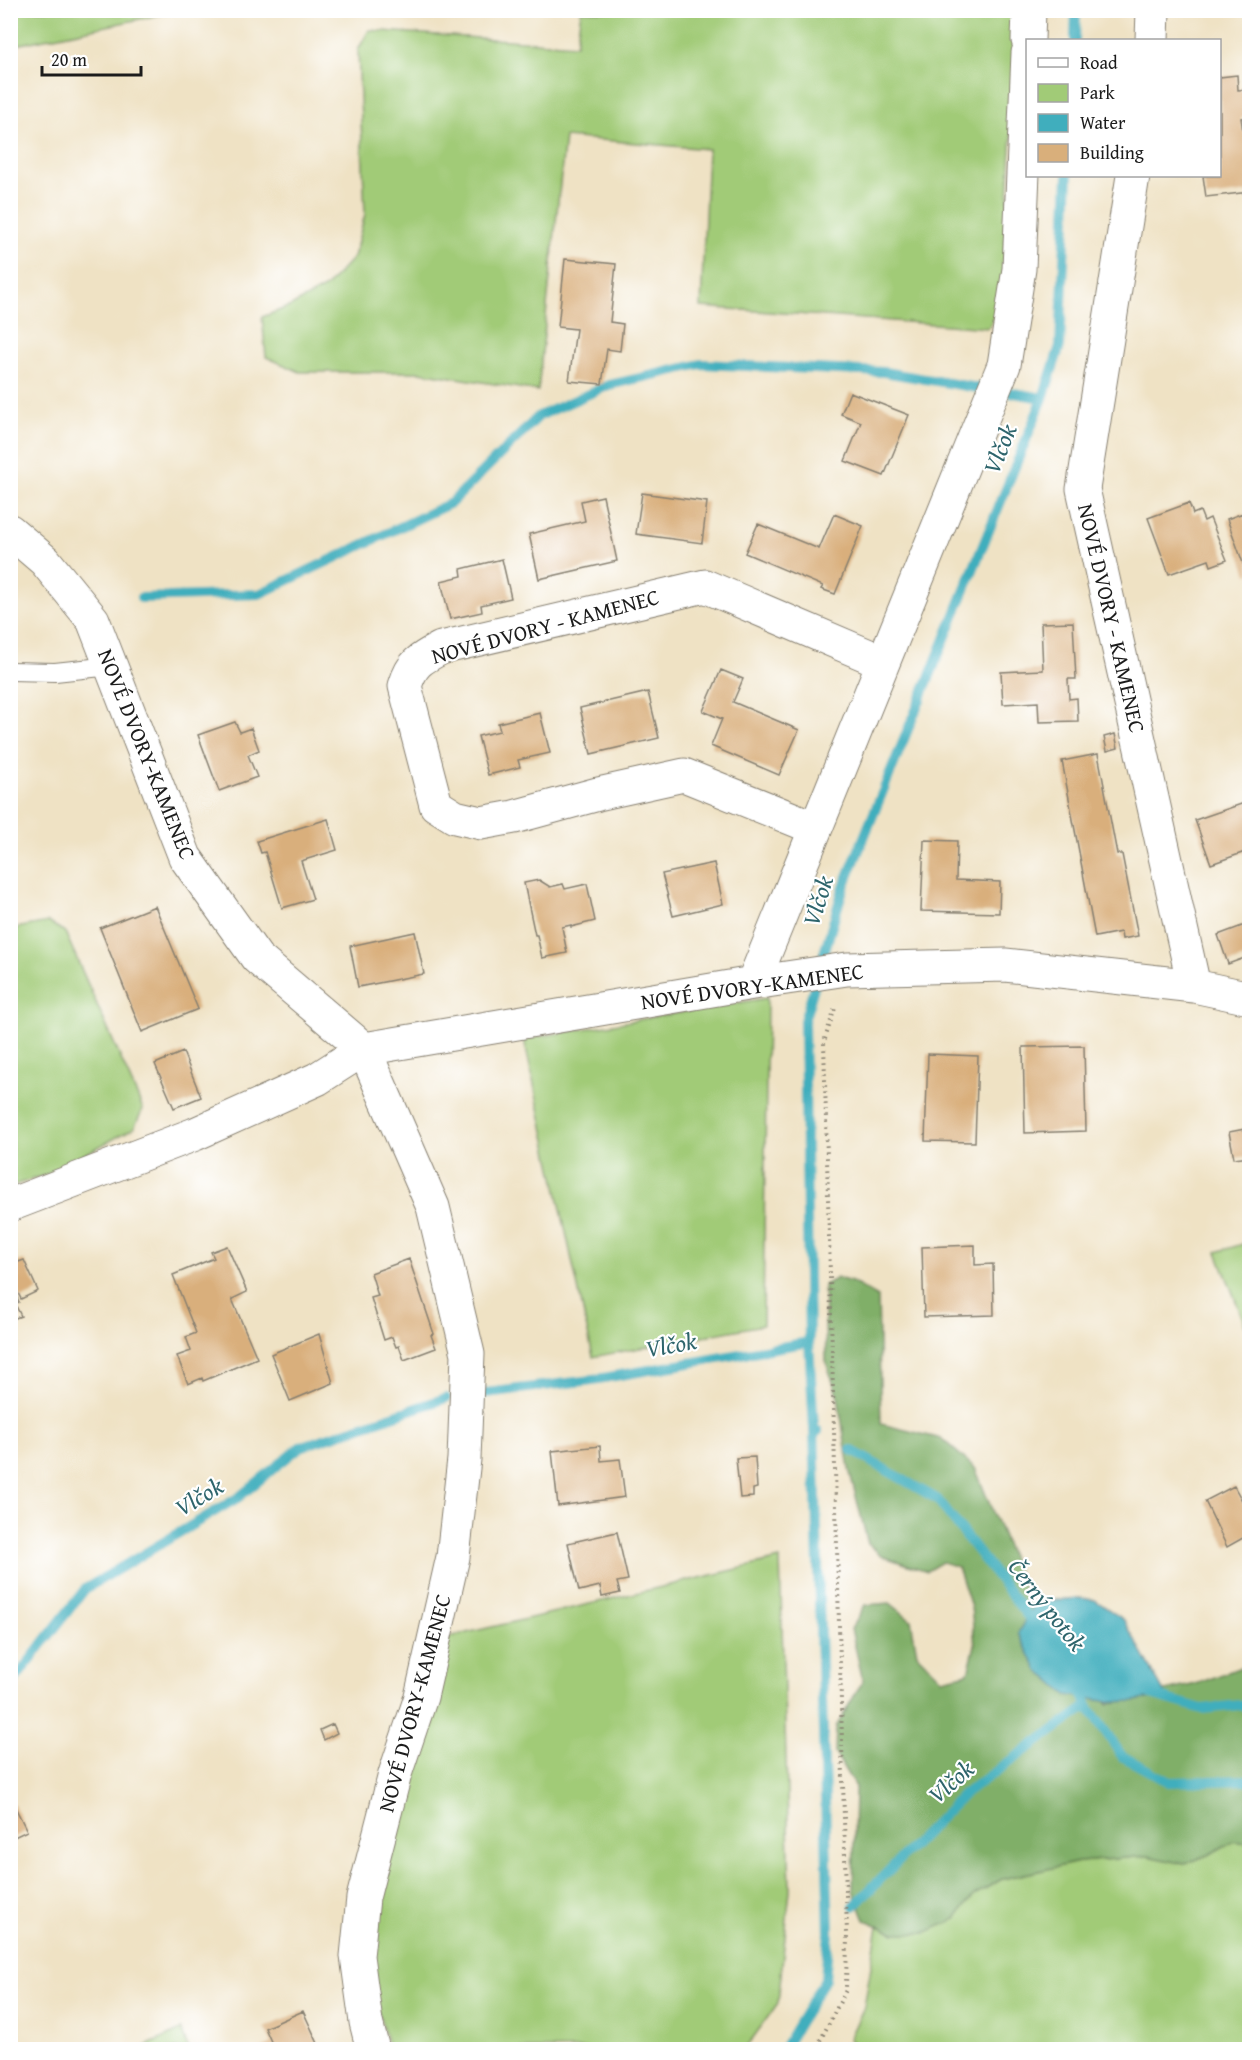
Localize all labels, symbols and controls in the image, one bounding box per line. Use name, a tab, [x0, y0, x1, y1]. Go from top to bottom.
scale bar	[42, 39, 141, 77]
legend	[1026, 39, 1221, 177]
text: 20 m	[51, 46, 87, 73]
text: Road	[1080, 49, 1118, 76]
text: Park	[1080, 79, 1116, 106]
text: Water	[1080, 109, 1126, 136]
text: Building	[1080, 139, 1144, 166]
water label: Vlčok	[974, 419, 1025, 479]
street label: NOVÉ DVORY - KAMENEC	[1070, 500, 1154, 736]
street label: NOVÉ DVORY - KAMENEC	[428, 580, 662, 672]
street label: NOVÉ DVORY-KAMENEC	[90, 644, 204, 864]
water label: Vlčok	[793, 871, 842, 931]
street label: NOVÉ DVORY-KAMENEC	[639, 955, 865, 1017]
water label: Vlčok	[643, 1323, 699, 1366]
water label: Vlčok	[168, 1468, 230, 1525]
water label: Černý potok	[1000, 1551, 1095, 1659]
street label: NOVÉ DVORY-KAMENEC	[369, 1590, 459, 1816]
water label: Vlčok	[920, 1752, 981, 1812]

